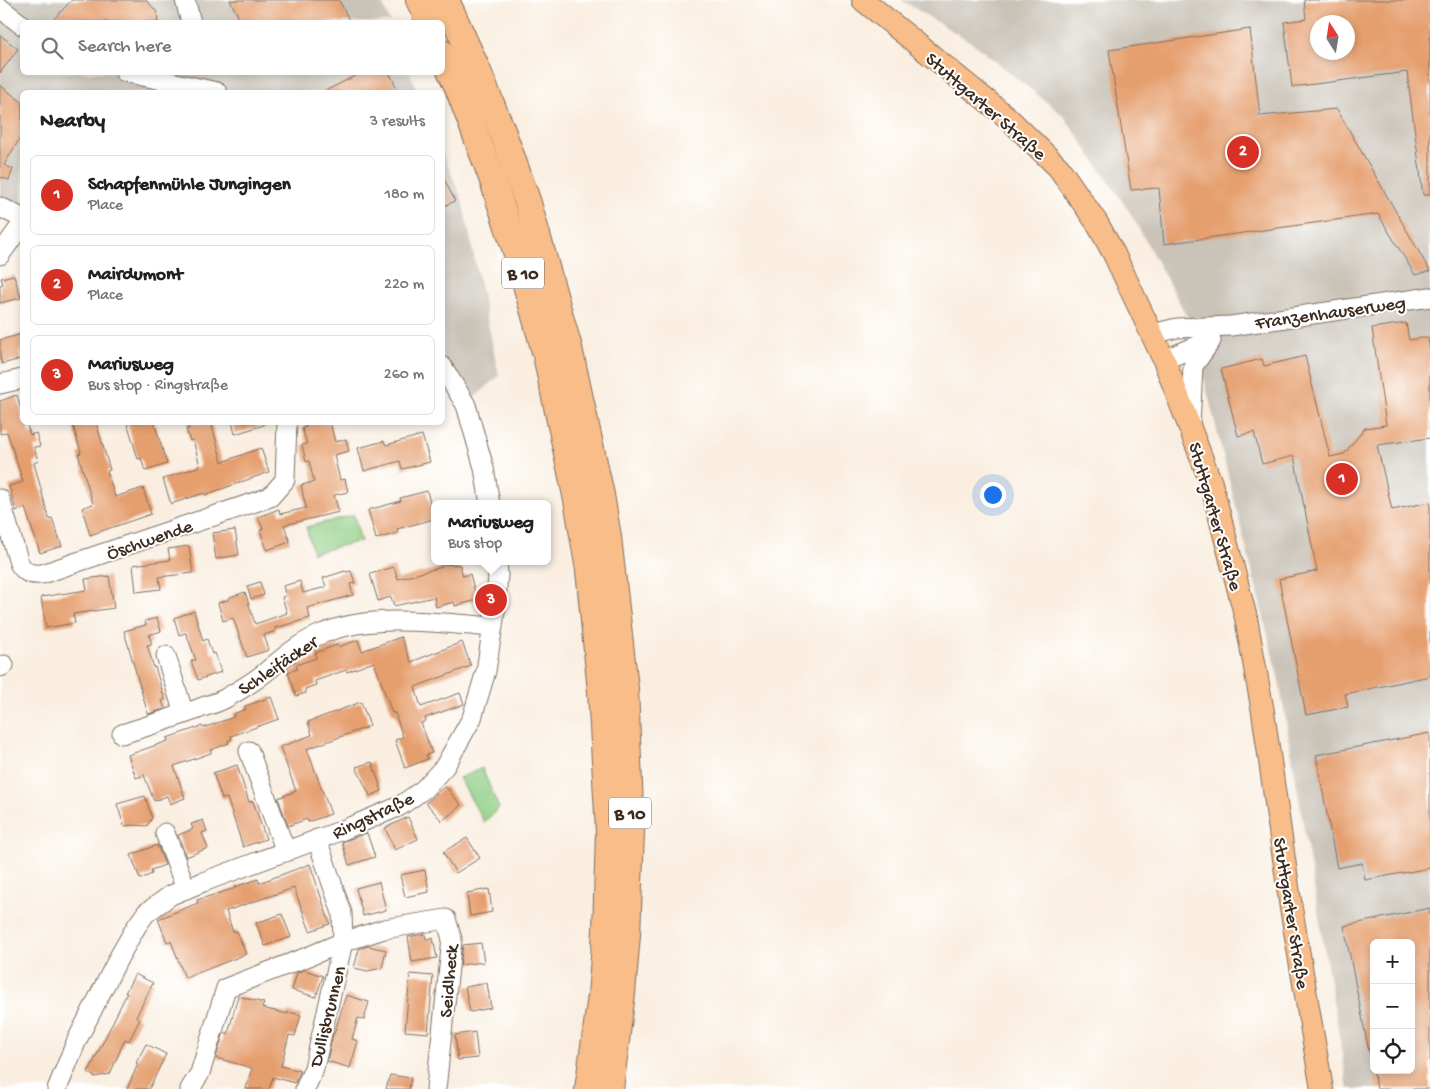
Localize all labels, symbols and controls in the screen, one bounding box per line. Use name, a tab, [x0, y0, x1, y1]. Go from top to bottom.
north arrow	[1310, 15, 1355, 60]
search box	[20, 20, 445, 75]
icon: search	[38, 34, 66, 62]
text: Search here	[78, 36, 172, 59]
street label: Stuttgarter Straße	[919, 49, 1050, 167]
text: Nearby	[40, 110, 105, 135]
text: 3 results	[370, 113, 425, 132]
pin: 2	[1227, 133, 1259, 171]
text: Schapfenmühle Jungingen	[88, 174, 291, 197]
text: 1	[54, 186, 60, 205]
text: 180 m	[385, 186, 424, 205]
text: Place	[88, 197, 123, 216]
road number: B 10	[502, 258, 544, 288]
text: Mairdumont	[88, 264, 183, 287]
text: 2	[53, 276, 61, 295]
text: 220 m	[384, 276, 424, 295]
text: Place	[88, 287, 123, 306]
street label: Franzenhauserweg	[1253, 292, 1407, 337]
text: Mariusweg	[88, 354, 174, 377]
text: 3	[53, 366, 61, 385]
text: 260 m	[384, 366, 424, 385]
text: Bus stop · Ringstraße	[88, 377, 228, 396]
street label: Stuttgarter Straße	[1181, 440, 1246, 594]
pin: 1	[1326, 460, 1358, 498]
your location	[980, 482, 1006, 508]
popup	[431, 500, 551, 565]
text: Mariusweg	[448, 512, 534, 535]
street label: Öschwende	[104, 516, 196, 567]
text: Bus stop	[448, 535, 502, 554]
pin: 3	[475, 581, 507, 619]
street label: Schleifäcker	[235, 631, 325, 702]
street label: Ringstraße	[329, 788, 418, 846]
road number: B 10	[609, 798, 651, 828]
street label: Stuttgarter Straße	[1266, 836, 1313, 991]
map controls	[1370, 939, 1415, 1074]
button: +	[1370, 939, 1415, 984]
street label: Seidlheck	[436, 942, 465, 1019]
street label: Dullisbrunnen	[305, 964, 353, 1072]
button: −	[1370, 984, 1415, 1029]
button: locate	[1370, 1029, 1415, 1074]

